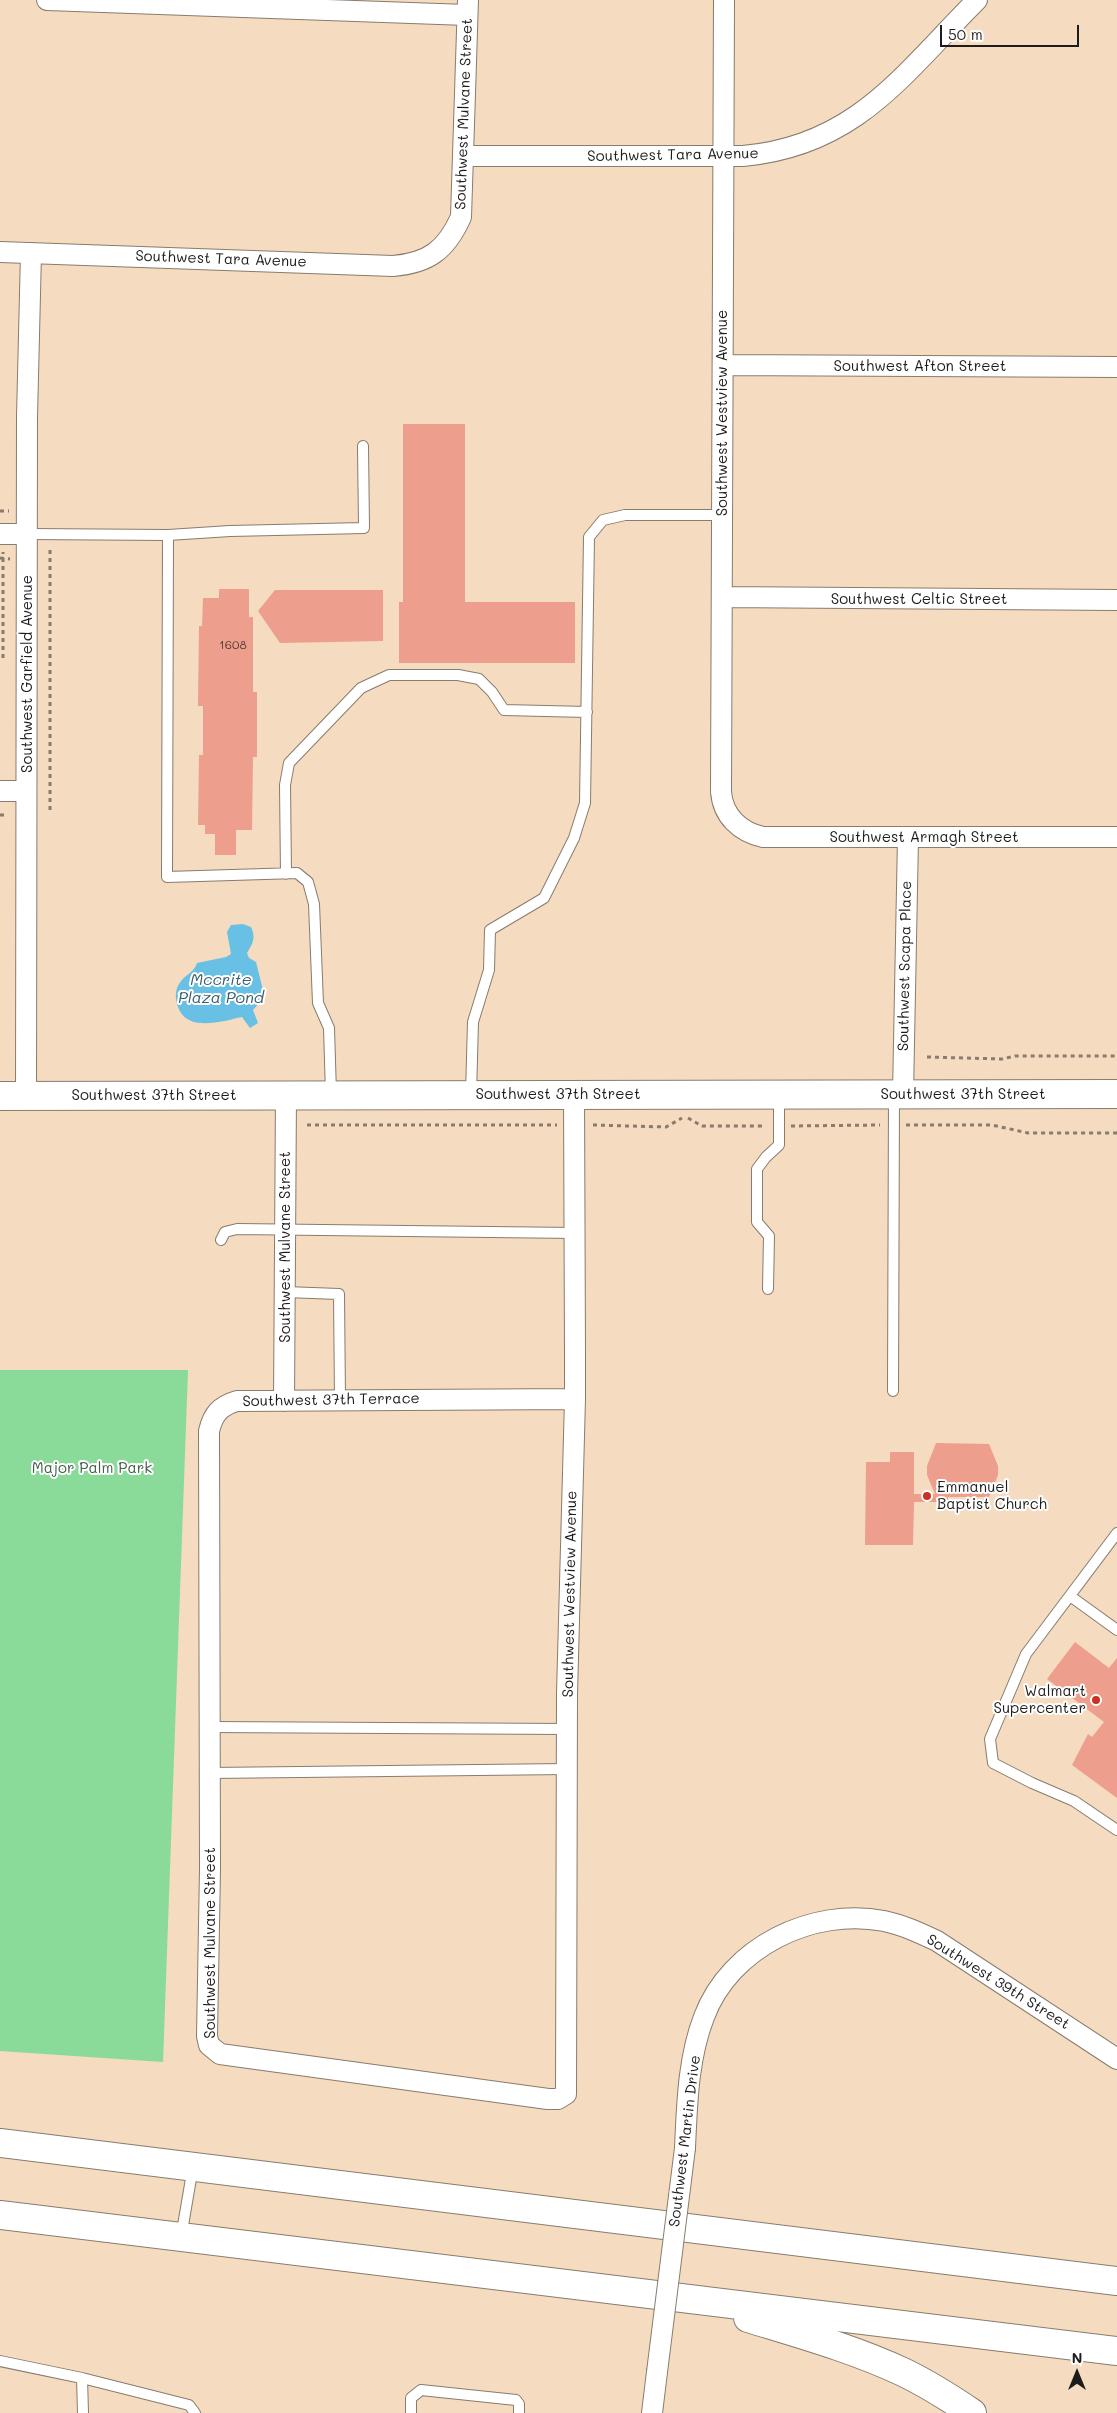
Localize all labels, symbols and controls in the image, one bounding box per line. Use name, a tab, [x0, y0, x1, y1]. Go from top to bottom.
scale bar	[942, 15, 1081, 47]
street label: Southwest Mulvane Street	[452, 18, 476, 210]
text: 50 m	[948, 24, 983, 44]
street label: Southwest Tara Avenue	[587, 145, 759, 165]
street label: Southwest Tara Avenue	[135, 247, 307, 271]
street label: Southwest Westview Avenue	[713, 310, 731, 516]
street label: Southwest Afton Street	[834, 357, 1006, 375]
street label: Southwest Garfield Avenue	[18, 575, 36, 773]
street label: Southwest Celtic Street	[831, 590, 1007, 608]
house number: 1608	[219, 638, 247, 652]
street label: Southwest Armagh Street	[829, 828, 1019, 846]
street label: Southwest Scapa Place	[895, 881, 915, 1051]
water label: Mccrite Plaza Pond	[178, 970, 264, 1008]
street label: Southwest 37th Street	[476, 1085, 640, 1103]
street label: Southwest 37th Street	[881, 1085, 1045, 1103]
street label: Southwest 37th Street	[72, 1086, 236, 1104]
street label: Southwest Mulvane Street	[276, 1151, 294, 1343]
street label: Southwest 37th Terrace	[242, 1389, 420, 1411]
park label: Major Palm Park	[32, 1459, 152, 1477]
place label: Emmanuel Baptist Church	[937, 1478, 1047, 1513]
marker: Emmanuel Baptist Church	[921, 1490, 933, 1502]
street label: Southwest Westview Avenue	[559, 1491, 581, 1697]
place label: Walmart Supercenter	[993, 1682, 1086, 1717]
marker: Walmart Supercenter	[1090, 1694, 1102, 1706]
street label: Southwest Mulvane Street	[201, 1847, 219, 2039]
street label: Southwest 39th Street	[923, 1931, 1073, 2033]
street label: Southwest Martin Drive	[666, 2054, 704, 2228]
north arrow	[1052, 2348, 1102, 2398]
text: N	[1072, 2348, 1082, 2367]

